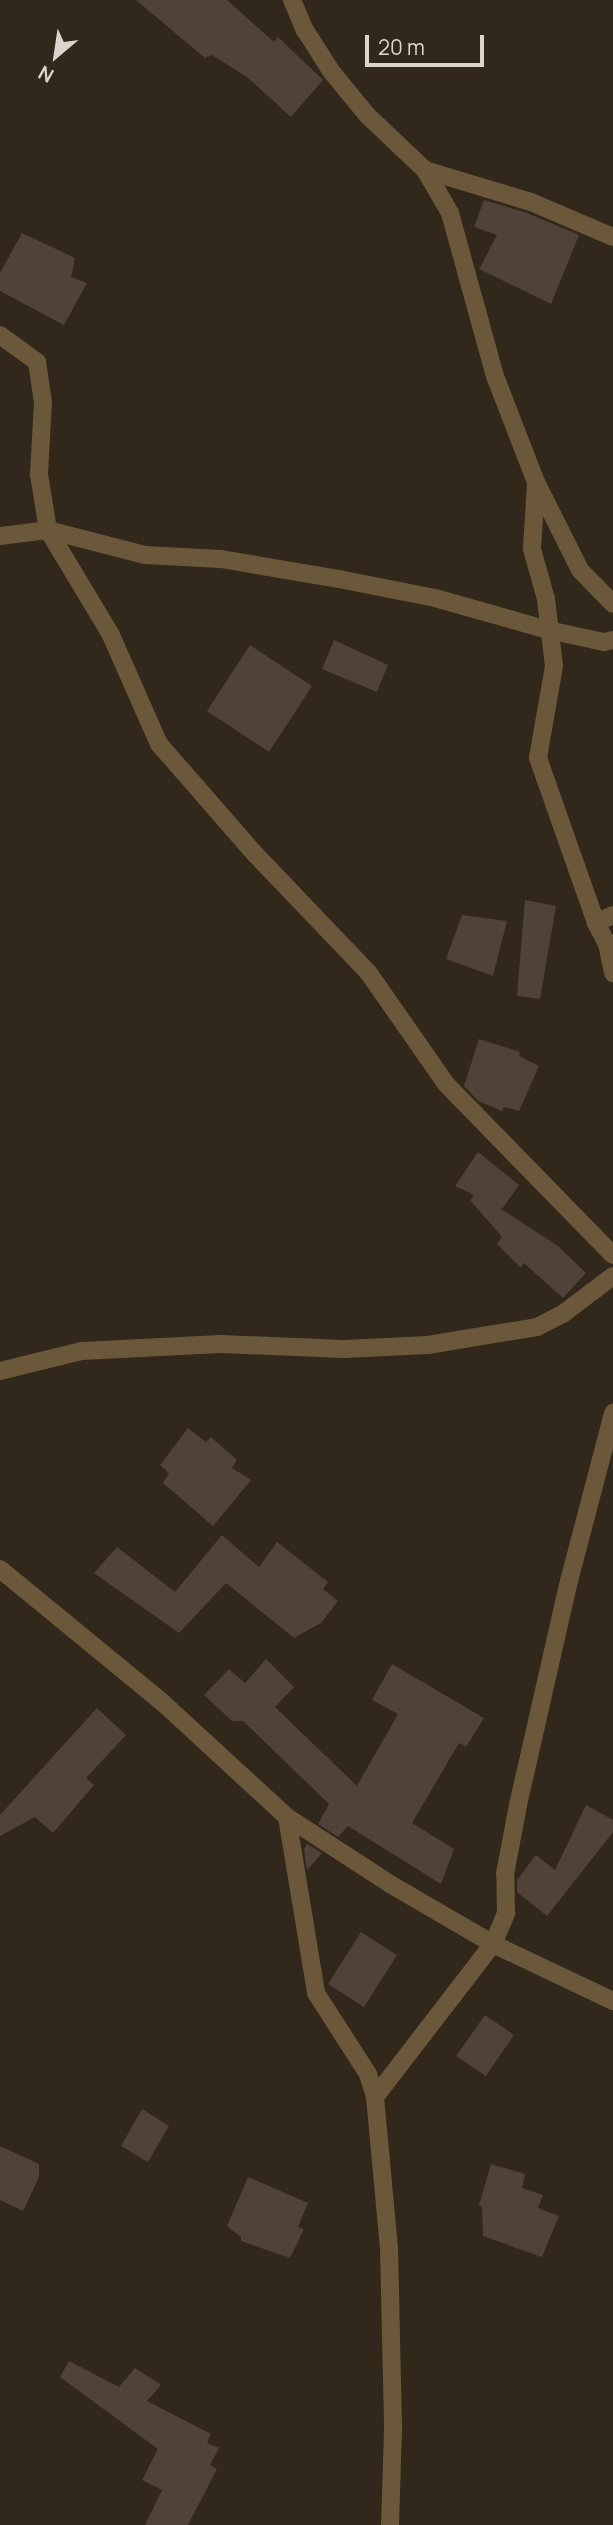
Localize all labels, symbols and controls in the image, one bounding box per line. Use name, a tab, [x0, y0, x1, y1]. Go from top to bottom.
north arrow	[21, 21, 91, 91]
scale bar	[368, 21, 487, 65]
text: 20 m	[378, 33, 425, 61]
text: N	[34, 60, 58, 89]

